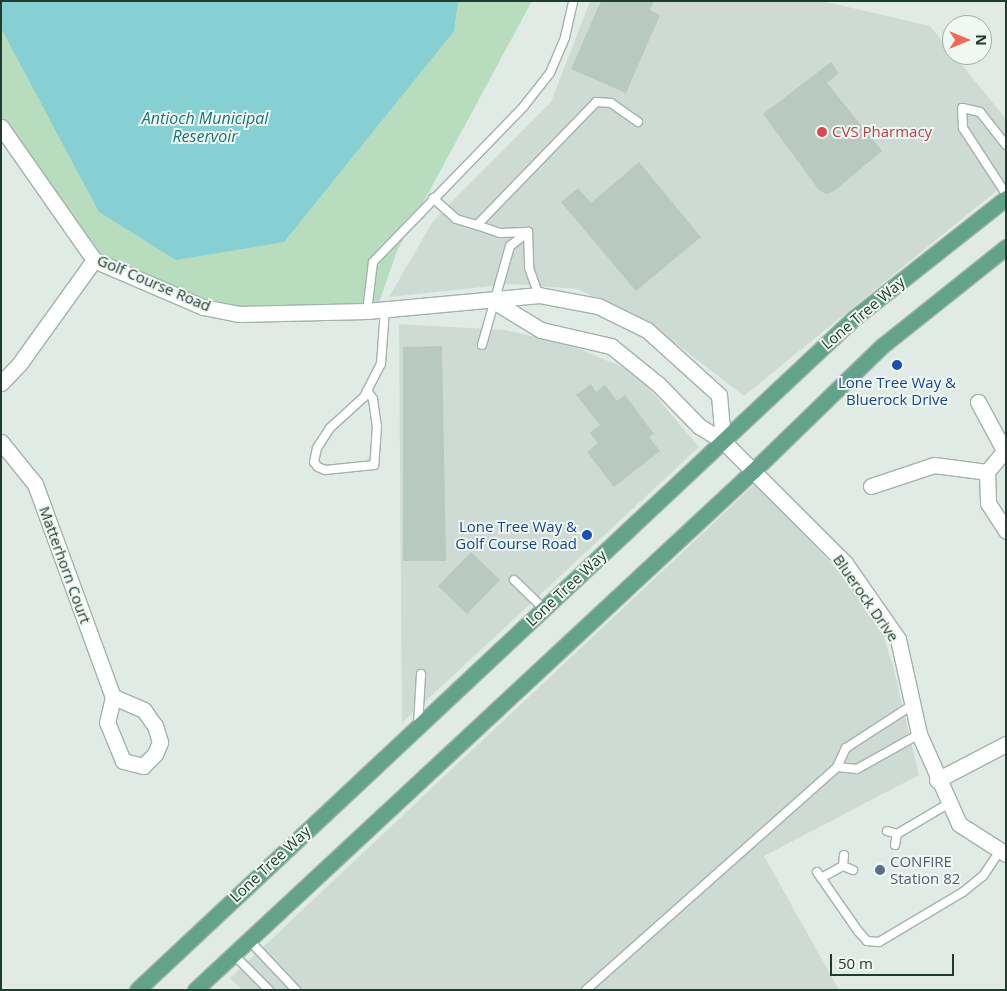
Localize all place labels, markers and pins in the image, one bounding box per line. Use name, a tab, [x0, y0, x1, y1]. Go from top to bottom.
place label: CVS Pharmacy	[832, 123, 932, 141]
marker: CVS Pharmacy	[816, 126, 828, 138]
marker: Lone Tree Way & Bluerock Drive	[891, 359, 903, 371]
place label: Lone Tree Way & Bluerock Drive	[838, 373, 956, 408]
place label: Lone Tree Way & Golf Course Road	[455, 517, 577, 552]
marker: Lone Tree Way & Golf Course Road	[581, 529, 593, 541]
place label: CONFIRE Station 82	[890, 852, 960, 887]
marker: CONFIRE Station 82	[874, 864, 886, 876]

